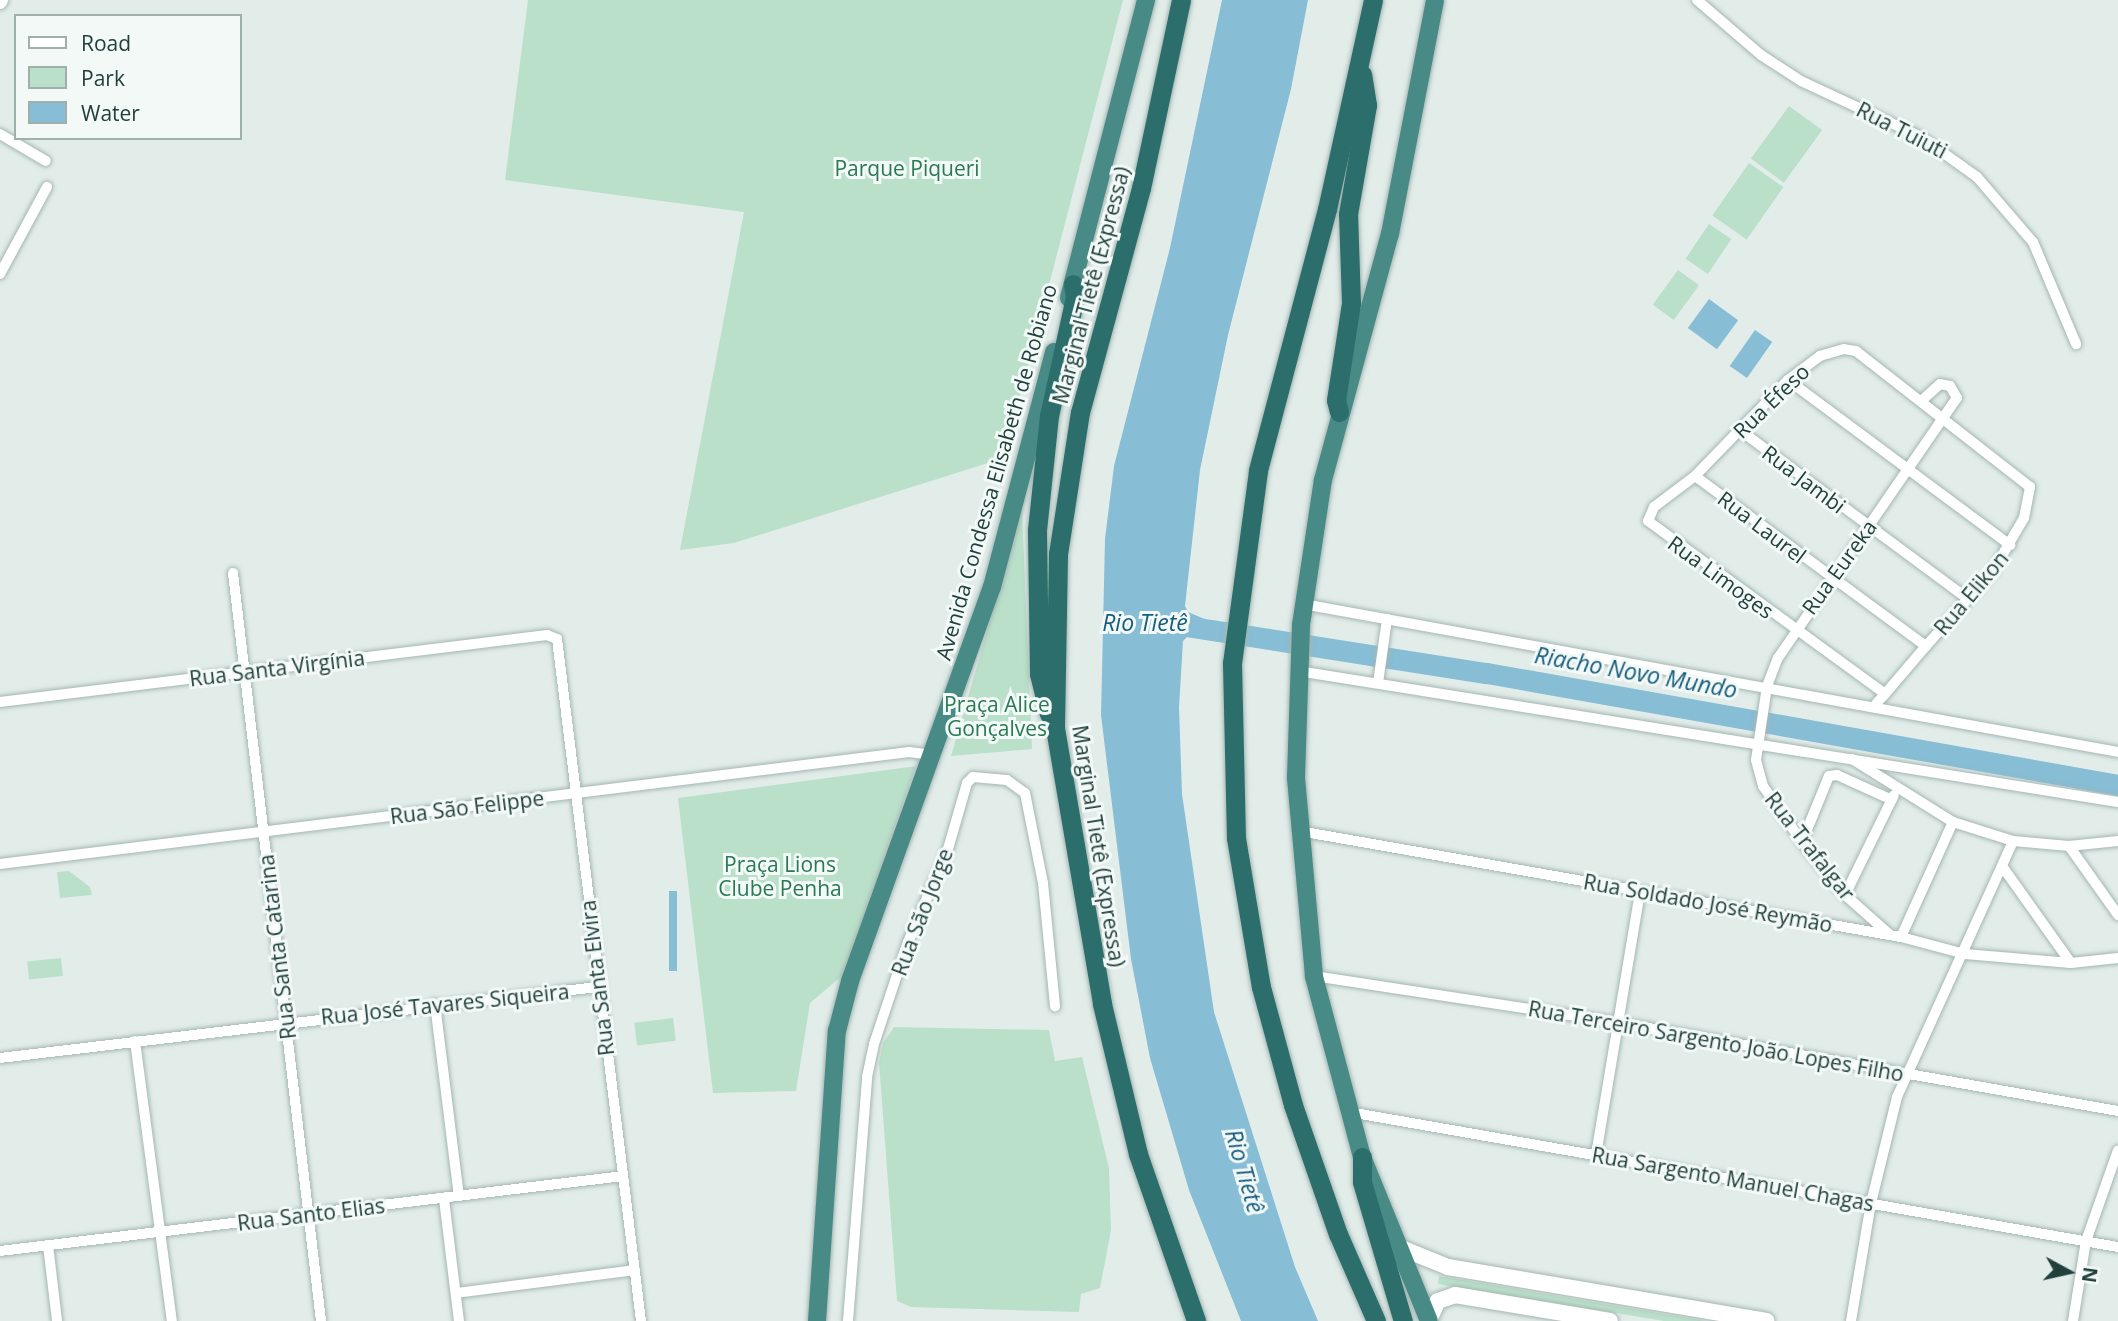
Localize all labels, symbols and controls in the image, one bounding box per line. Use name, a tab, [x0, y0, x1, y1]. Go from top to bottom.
legend	[14, 14, 242, 140]
text: Road	[81, 29, 131, 57]
text: Park	[81, 64, 125, 92]
street label: Rua Tuiuti	[1852, 96, 1952, 164]
text: Water	[81, 99, 140, 127]
park label: Parque Piqueri	[834, 155, 980, 181]
street label: Marginal Tietê (Expressa)	[1047, 164, 1135, 406]
street label: Avenida Condessa Elisabeth de Robiano	[930, 281, 1062, 663]
street label: Rua Éfeso	[1728, 359, 1814, 443]
street label: Rua Jambi	[1757, 439, 1851, 519]
street label: Rua Laurel	[1713, 486, 1811, 568]
street label: Rua Eureka	[1796, 515, 1882, 619]
street label: Rua Limoges	[1663, 530, 1779, 624]
street label: Rua Elikon	[1929, 546, 2013, 640]
water label: Rio Tietê	[1102, 608, 1188, 636]
water label: Riacho Novo Mundo	[1533, 641, 1739, 703]
street label: Rua Santa Virgínia	[188, 645, 366, 691]
park label: Praça Alice Gonçalves	[944, 691, 1050, 741]
street label: Marginal Tietê (Expressa)	[1067, 723, 1131, 969]
street label: Rua São Felippe	[389, 785, 545, 829]
street label: Rua Trafalgar	[1760, 787, 1860, 905]
street label: Rua São Jorge	[886, 845, 958, 979]
park label: Praça Lions Clube Penha	[718, 851, 842, 901]
street label: Rua Santa Catarina	[253, 853, 301, 1041]
street label: Rua Soldado José Reymão	[1582, 869, 1834, 937]
street label: Rua Santa Elvira	[575, 899, 619, 1057]
street label: Rua José Tavares Siqueira	[320, 978, 570, 1030]
street label: Rua Terceiro Sargento João Lopes Filho	[1526, 996, 1906, 1086]
water label: Rio Tietê	[1220, 1126, 1270, 1216]
street label: Rua Sargento Manuel Chagas	[1590, 1142, 1876, 1216]
street label: Rua Santo Elias	[236, 1192, 386, 1236]
north arrow	[2034, 1237, 2104, 1307]
text: N	[2076, 1265, 2104, 1284]

